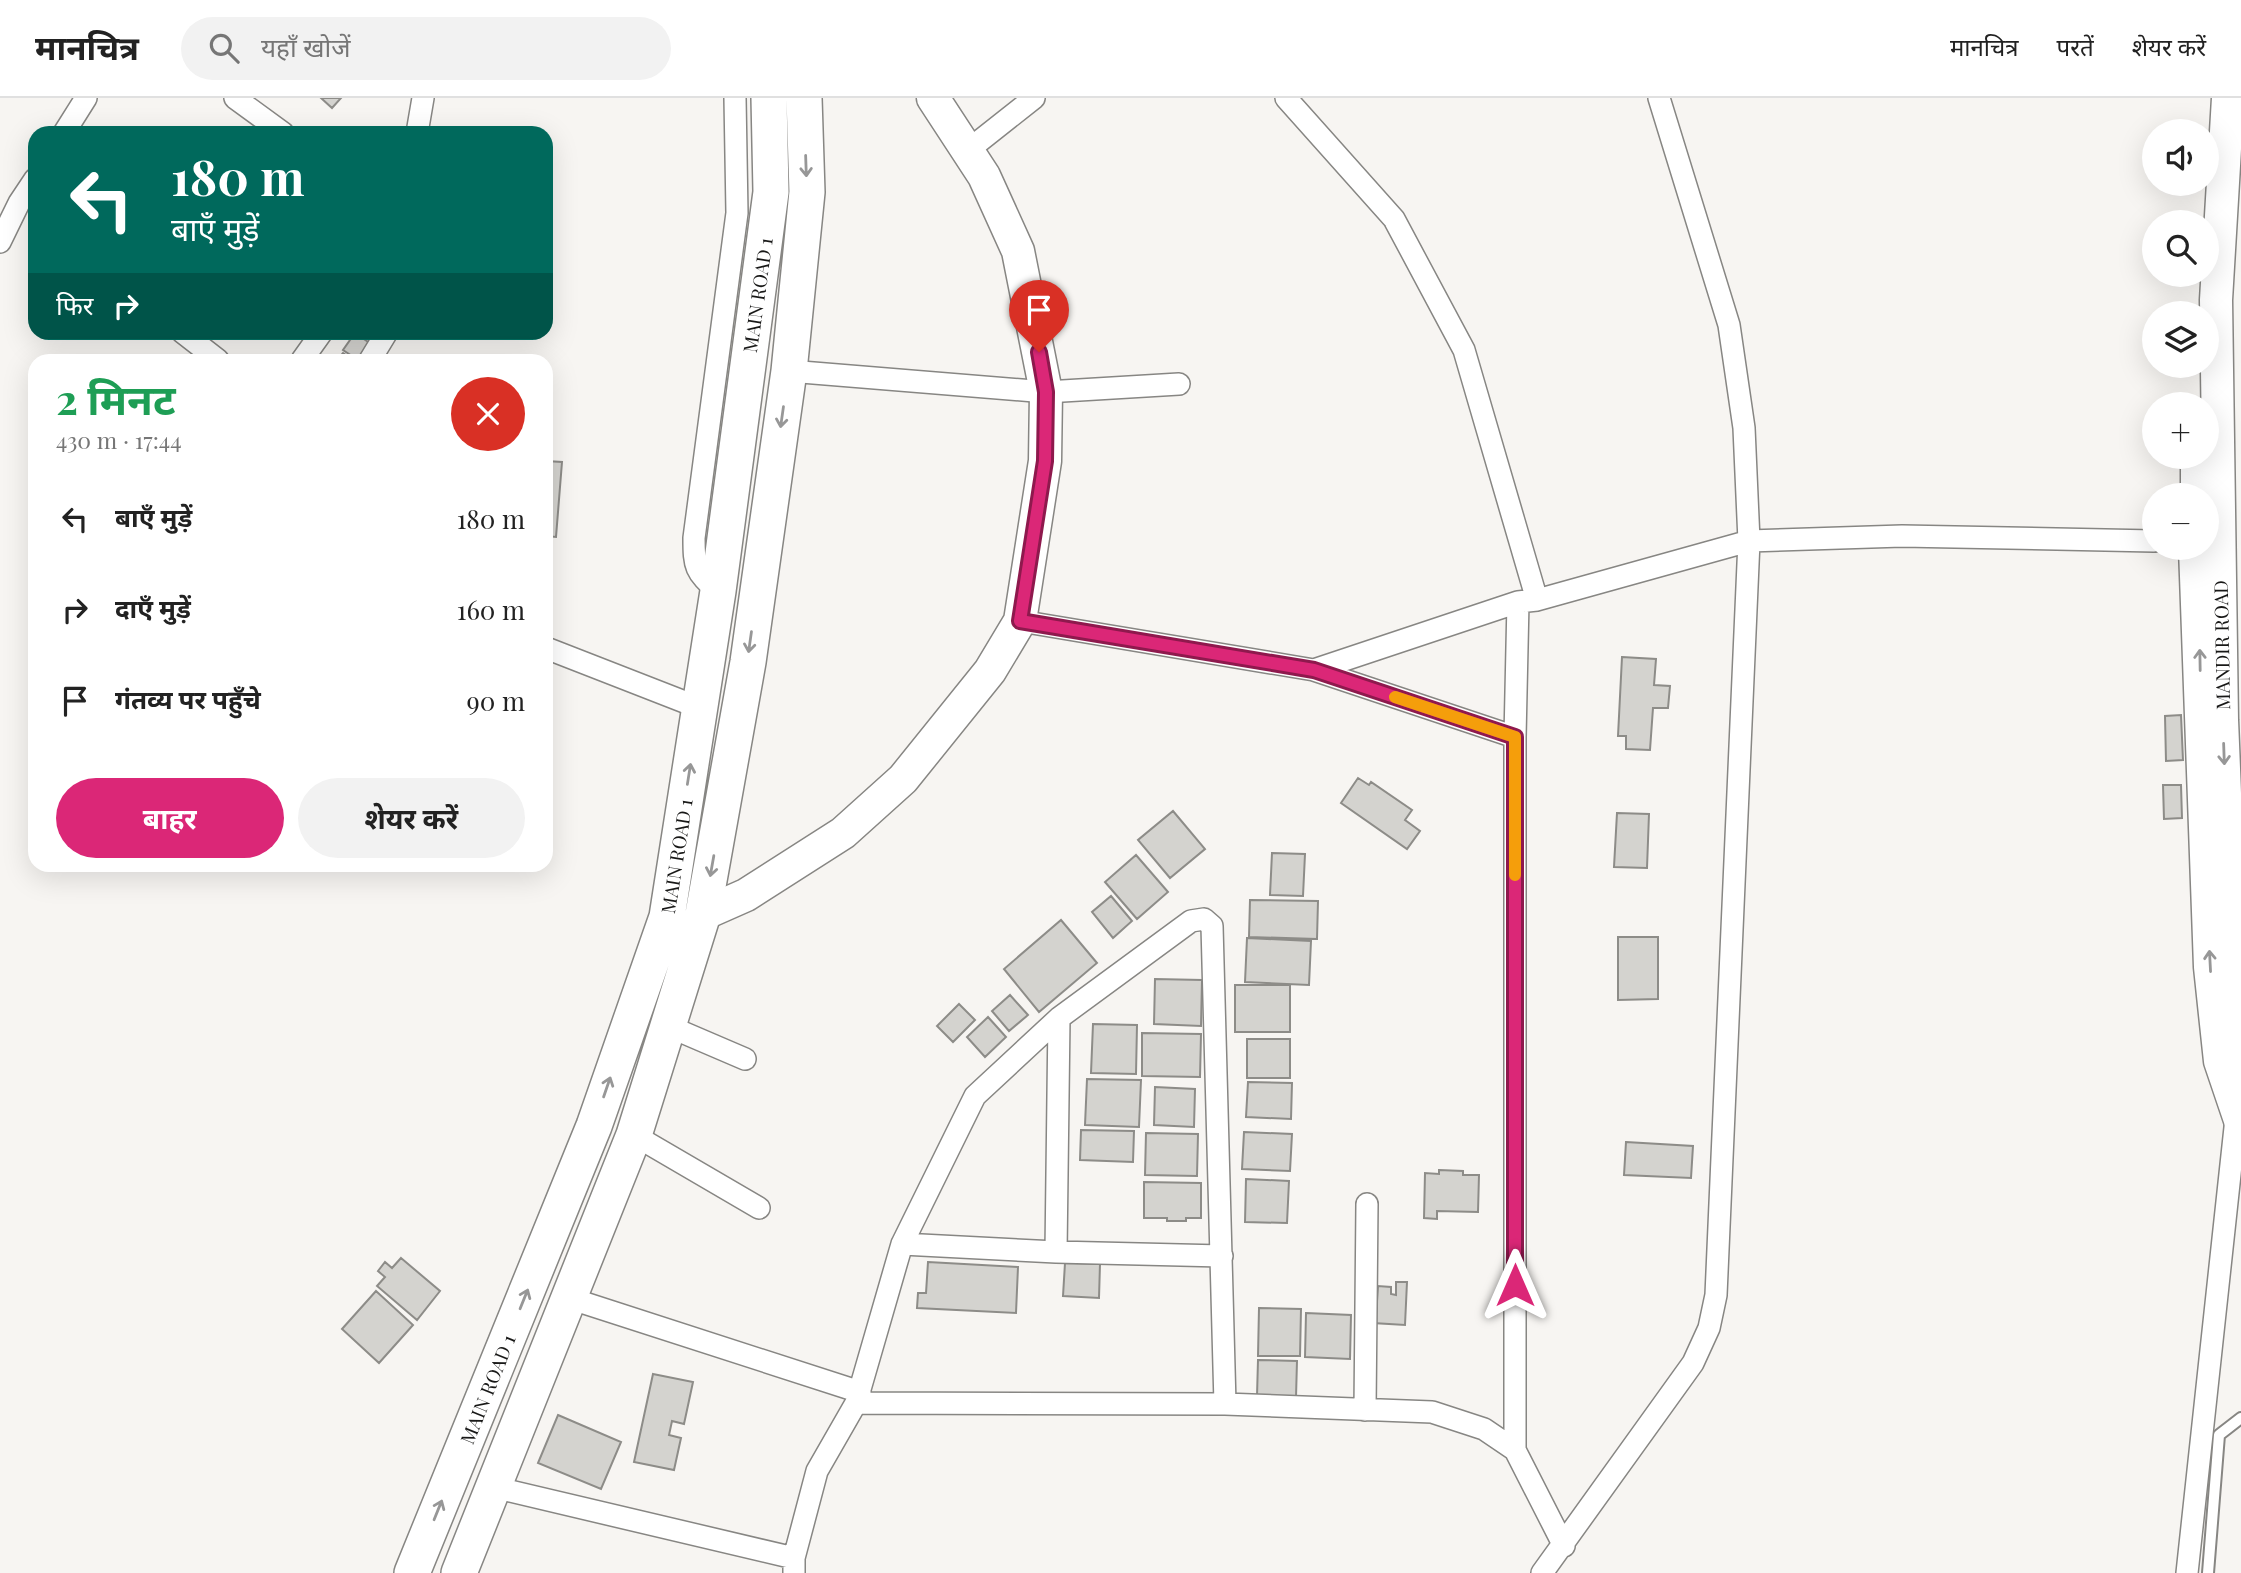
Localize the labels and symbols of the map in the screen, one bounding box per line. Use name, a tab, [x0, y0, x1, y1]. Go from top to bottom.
one-way arrow	[799, 154, 812, 177]
street label: MAIN ROAD 1	[736, 236, 778, 354]
pin	[1009, 280, 1069, 352]
one-way arrow	[775, 405, 788, 428]
street label: MANDIR ROAD	[2207, 580, 2235, 710]
one-way arrow	[744, 630, 757, 653]
one-way arrow	[2193, 649, 2206, 672]
one-way arrow	[2217, 742, 2230, 765]
one-way arrow	[683, 763, 696, 786]
street label: MAIN ROAD 1	[654, 797, 698, 915]
one-way arrow	[705, 854, 718, 877]
one-way arrow	[2203, 950, 2216, 973]
one-way arrow	[602, 1077, 614, 1099]
position arrow	[1478, 1248, 1552, 1322]
one-way arrow	[518, 1289, 531, 1310]
street label: MAIN ROAD 1	[453, 1330, 521, 1448]
one-way arrow	[432, 1499, 445, 1521]

